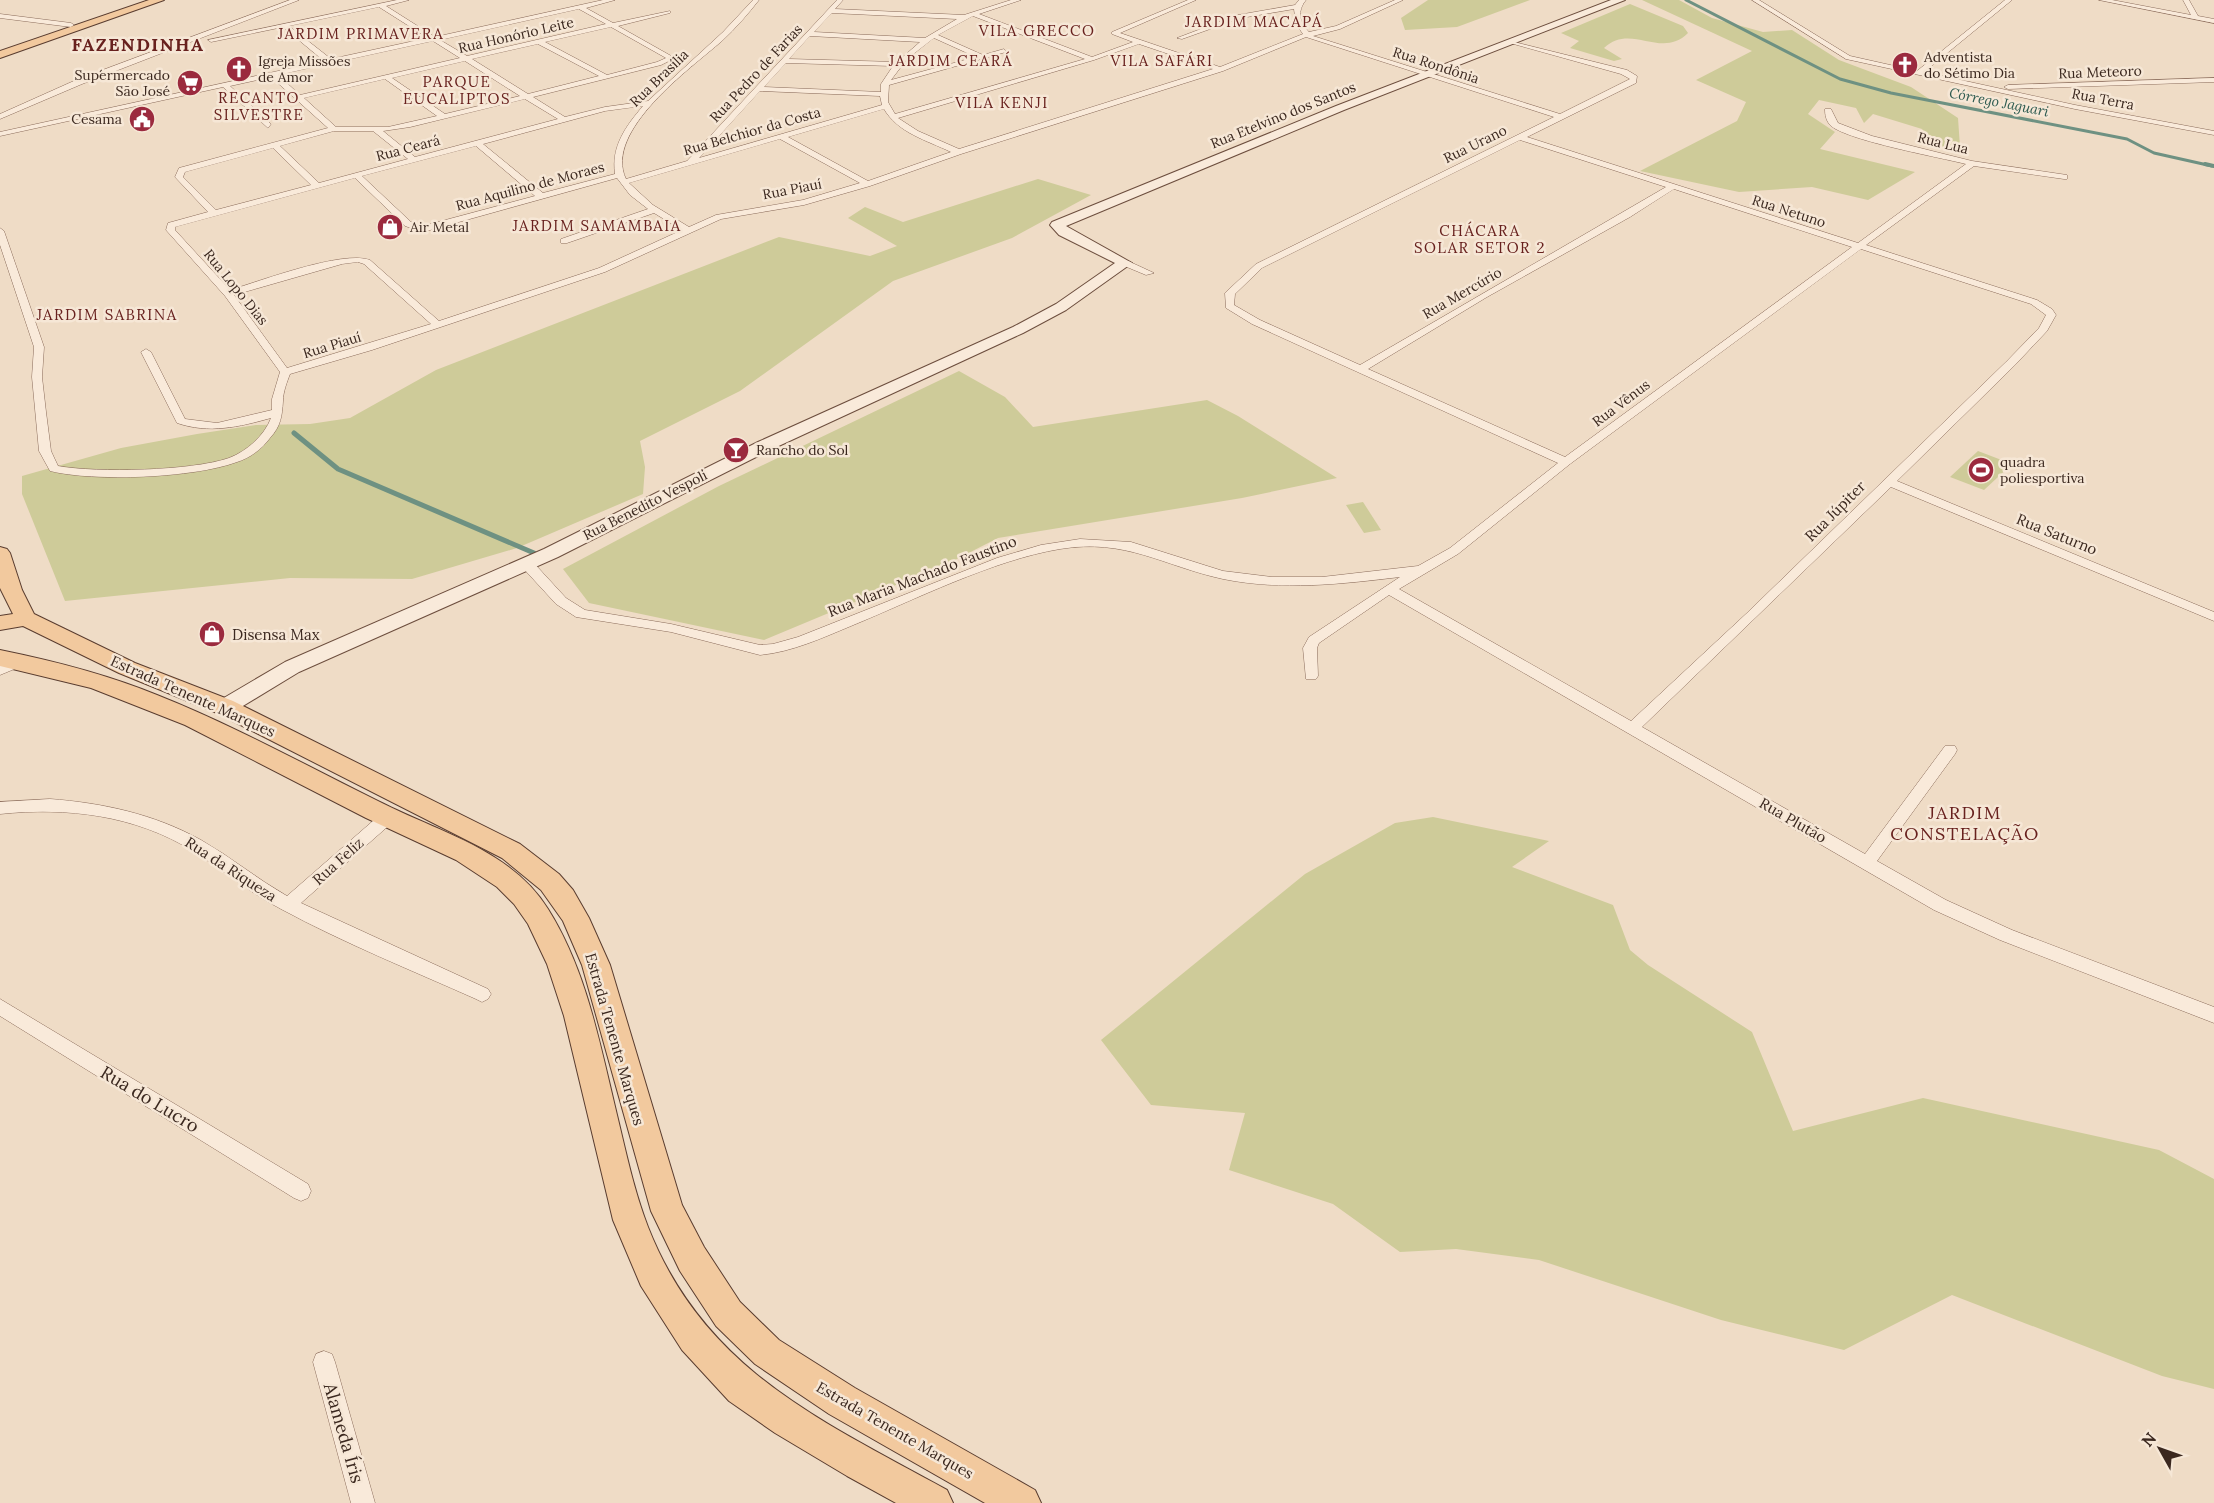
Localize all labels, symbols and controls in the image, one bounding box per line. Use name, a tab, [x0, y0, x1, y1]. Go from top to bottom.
district label: JARDIM MACAPÁ	[1184, 12, 1323, 31]
street label: Rua Honório Leite	[456, 13, 576, 57]
street label: Rua Pedro de Farias	[706, 20, 806, 126]
district label: VILA GRECCO	[978, 21, 1095, 40]
district label: JARDIM PRIMAVERA	[277, 24, 444, 43]
district label: FAZENDINHA	[71, 33, 205, 56]
street label: Rua Rondônia	[1391, 43, 1481, 87]
street label: Rua Brasília	[626, 45, 692, 111]
place label: Adventista do Sétimo Dia	[1923, 48, 2015, 82]
church icon: Adventista do Sétimo Dia	[1890, 50, 1920, 80]
district label: JARDIM CEARÁ	[888, 51, 1013, 70]
district label: VILA SAFÁRI	[1110, 51, 1213, 70]
place label: Igreja Missões de Amor	[258, 52, 350, 86]
church icon: Igreja Missões de Amor	[224, 54, 254, 84]
street label: Rua Meteoro	[2058, 62, 2142, 82]
place label: Suṕermercado São José	[75, 66, 170, 100]
supermarket icon: Suṕermercado São José	[175, 68, 205, 98]
district label: PARQUE EUCALIPTOS	[403, 72, 511, 108]
street label: Rua Etelvino dos Santos	[1208, 78, 1358, 152]
water label: Córrego Jaguari	[1948, 84, 2051, 121]
street label: Rua Terra	[2070, 84, 2136, 114]
district label: RECANTO SILVESTRE	[214, 88, 304, 124]
district label: VILA KENJI	[954, 93, 1049, 112]
street label: Rua Belchior da Costa	[681, 103, 823, 159]
public building icon: Cesama	[127, 104, 157, 134]
place label: Cesama	[71, 110, 122, 128]
street label: Rua Urano	[1440, 121, 1510, 167]
street label: Rua Lua	[1916, 128, 1970, 158]
street label: Rua Ceará	[374, 131, 442, 165]
street label: Rua Aquilino de Moraes	[454, 157, 606, 215]
street label: Rua Piauí	[761, 174, 823, 204]
street label: Rua Netuno	[1750, 191, 1828, 231]
shop icon: Air Metal	[375, 212, 405, 242]
district label: JARDIM SAMAMBAIA	[511, 216, 682, 235]
place label: Air Metal	[409, 218, 469, 236]
district label: CHÁCARA SOLAR SETOR 2	[1414, 221, 1546, 257]
street label: Rua Lopo Dias	[200, 245, 272, 329]
street label: Rua Mercúrio	[1419, 263, 1505, 323]
district label: JARDIM SABRINA	[35, 305, 178, 324]
street label: Rua Piauí	[301, 328, 363, 362]
street label: Rua Vênus	[1589, 375, 1653, 431]
bar icon: Rancho do Sol	[721, 435, 751, 465]
place label: Rancho do Sol	[756, 441, 849, 459]
place label: quadra poliesportiva	[2000, 453, 2085, 487]
sports icon: quadra poliesportiva	[1966, 455, 1996, 485]
street label: Rua Benedito Vespoli	[580, 466, 710, 544]
street label: Rua Júpiter	[1801, 476, 1870, 545]
street label: Rua Saturno	[2014, 509, 2100, 559]
street label: Rua Maria Machado Faustino	[825, 531, 1019, 621]
shop icon: Disensa Max	[197, 619, 227, 649]
place label: Disensa Max	[232, 625, 320, 644]
street label: Estrada Tenente Marques	[108, 651, 278, 741]
street label: Rua Plutão	[1756, 793, 1830, 847]
district label: JARDIM CONSTELAÇÃO	[1890, 801, 2040, 845]
street label: Rua da Riqueza	[182, 832, 281, 906]
street label: Rua Feliz	[309, 833, 367, 889]
street label: Estrada Tenente Marques	[581, 951, 649, 1127]
street label: Rua do Lucro	[96, 1061, 204, 1137]
street label: Estrada Tenente Marques	[813, 1377, 977, 1483]
street label: Alameda Íris	[318, 1379, 369, 1486]
north arrow	[2130, 1419, 2190, 1479]
text: N	[2137, 1428, 2160, 1451]

